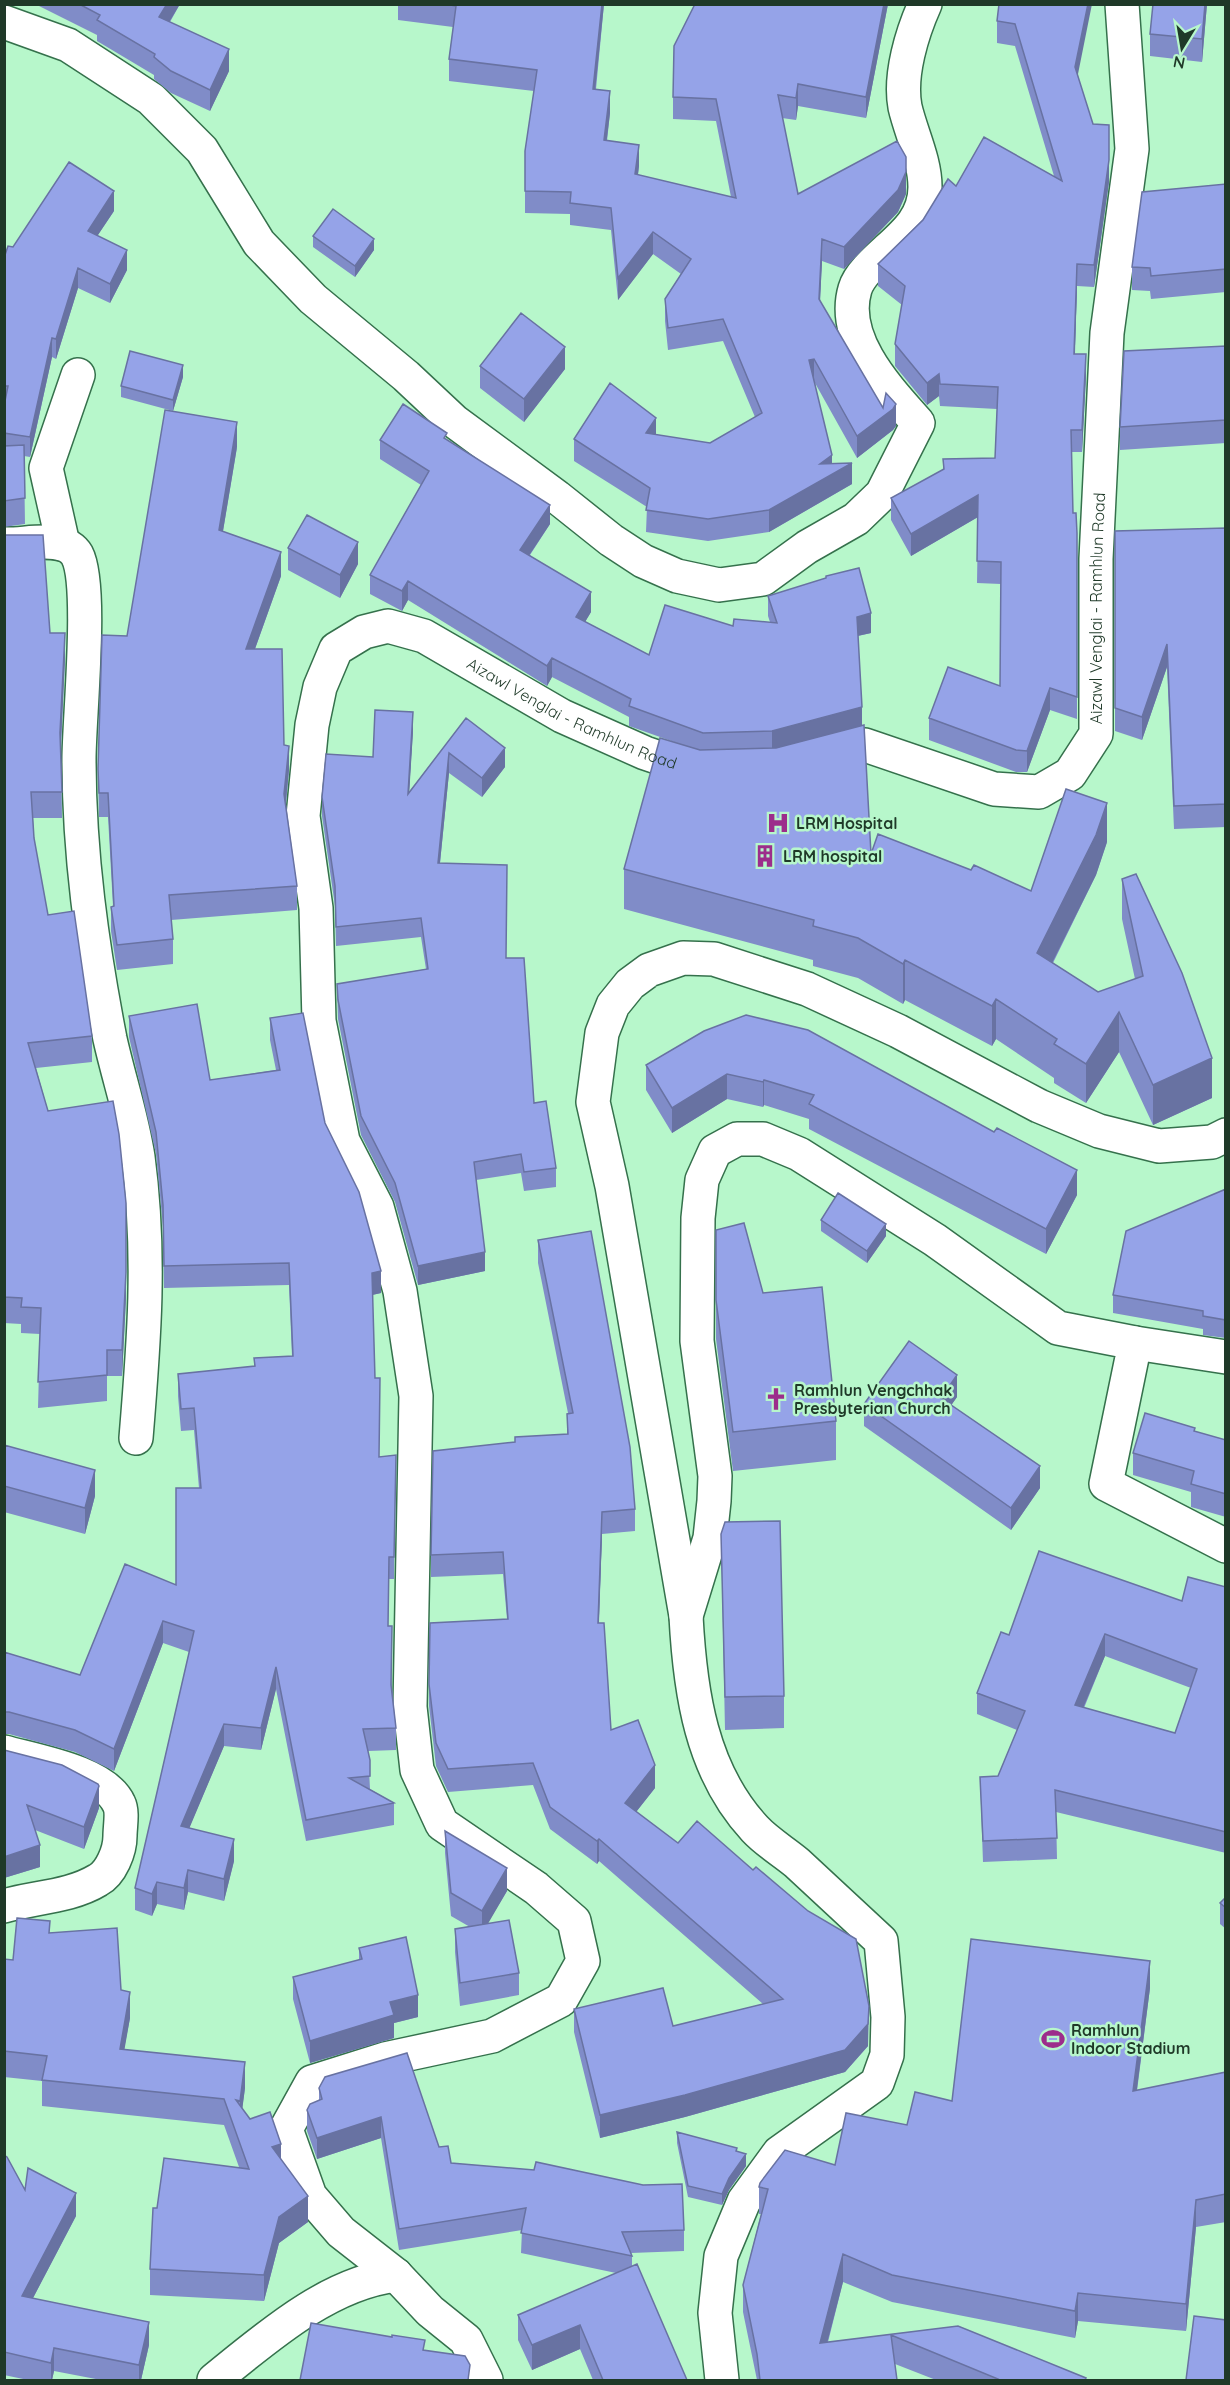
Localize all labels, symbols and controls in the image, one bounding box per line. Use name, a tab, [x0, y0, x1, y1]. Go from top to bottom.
north arrow	[1152, 18, 1212, 78]
text: N	[1171, 52, 1187, 74]
street label: Aizawl Venglai - Ramhlun Road	[1086, 492, 1109, 724]
street label: Aizawl Venglai - Ramhlun Road	[464, 653, 679, 773]
hospital icon: LRM Hospital	[765, 810, 791, 836]
place label: LRM Hospital	[796, 813, 898, 833]
building icon: LRM hospital	[752, 843, 778, 869]
place label: LRM hospital	[783, 846, 882, 866]
place label: Ramhlun Vengchhak Presbyterian Church	[794, 1380, 952, 1418]
church icon: Ramhlun Vengchhak Presbyterian Church	[763, 1386, 789, 1412]
place label: Ramhlun Indoor Stadium	[1071, 2020, 1191, 2058]
sports icon: Ramhlun Indoor Stadium	[1040, 2026, 1066, 2052]

